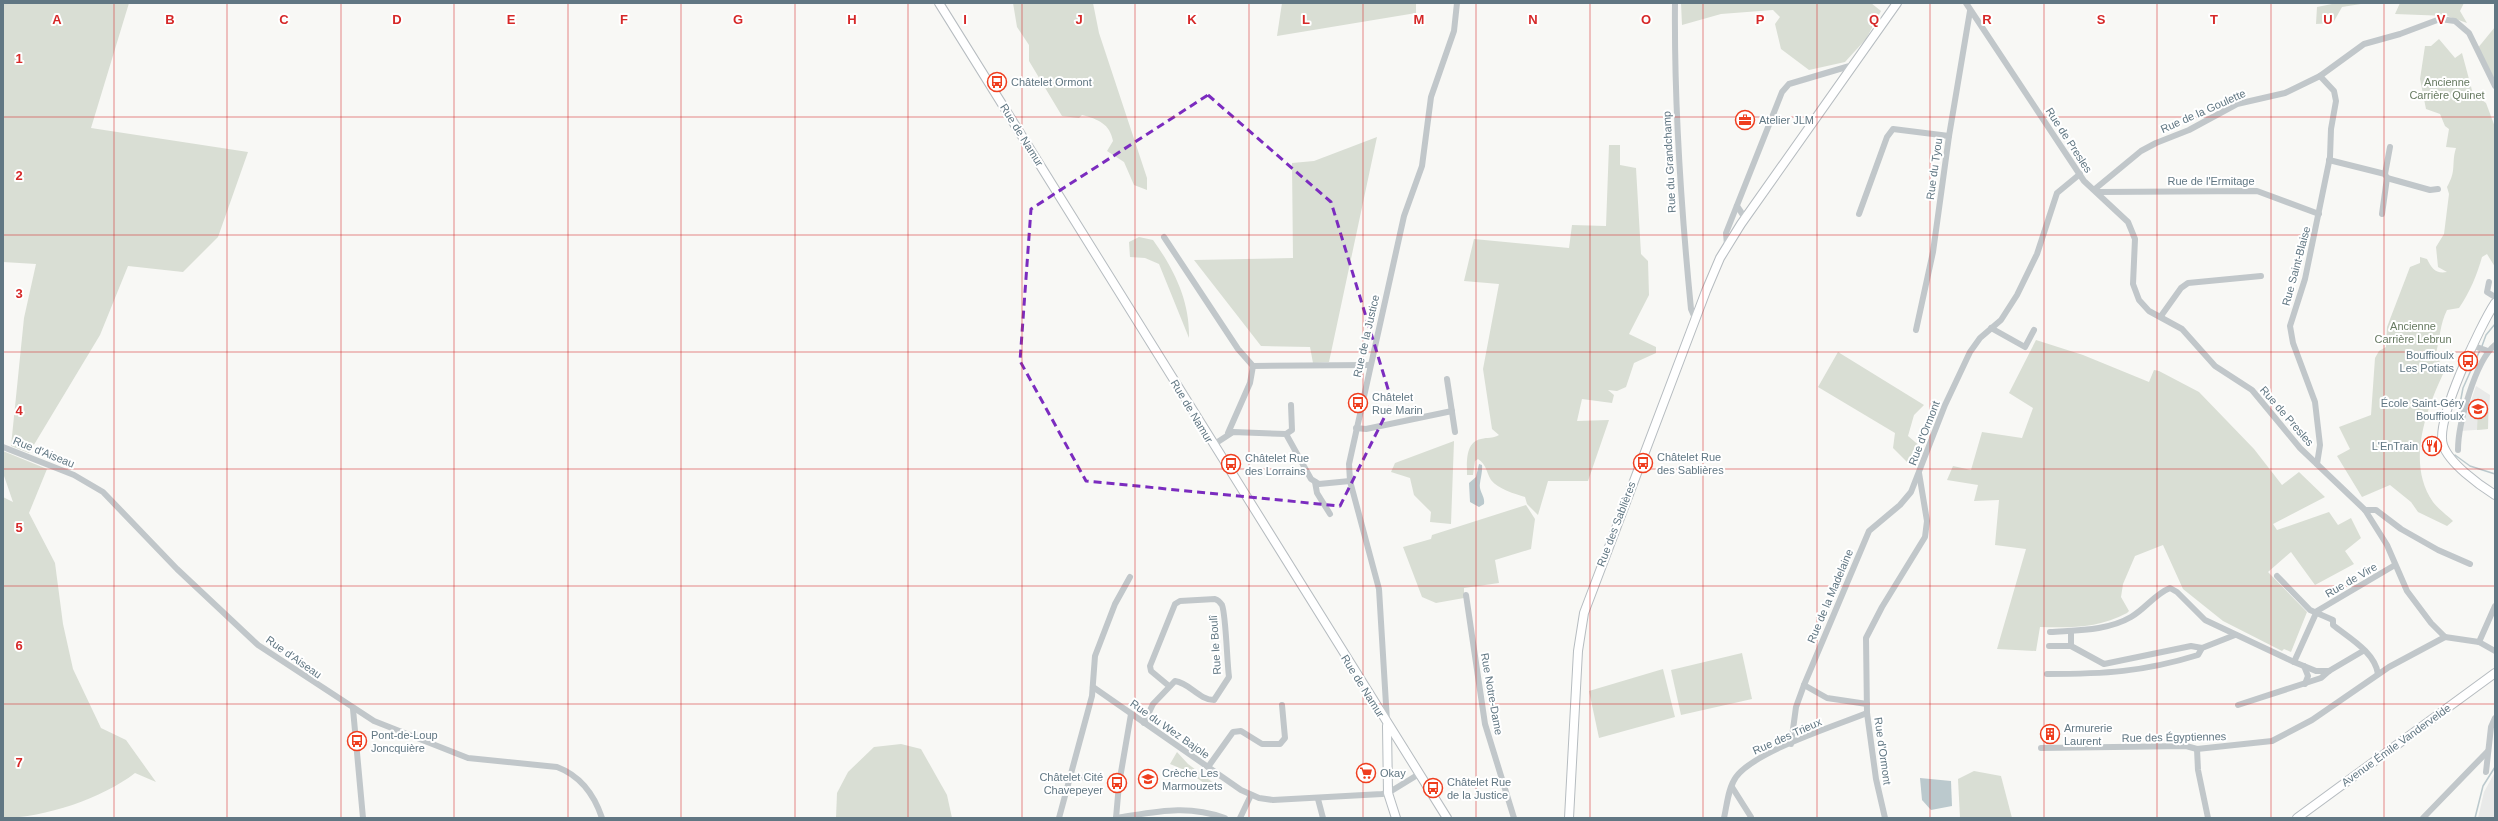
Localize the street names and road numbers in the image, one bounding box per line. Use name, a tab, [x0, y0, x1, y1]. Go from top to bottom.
street label: Rue de la Goulette	[2159, 87, 2247, 135]
street label: Rue de Namur	[998, 101, 1046, 169]
street label: Rue de Presles	[2043, 105, 2095, 175]
street label: Rue du Grandchamp	[1660, 111, 1678, 213]
street label: Rue du Tyou	[1924, 137, 1944, 201]
street label: Rue de l'Ermitage	[2167, 175, 2255, 187]
street label: Rue Saint-Blaise	[2280, 225, 2312, 307]
street label: Rue de la Justice	[1351, 294, 1381, 378]
street label: Rue de Namur	[1168, 377, 1216, 445]
street label: Rue de Presles	[2258, 384, 2317, 449]
street label: Rue d'Ormont	[1906, 399, 1942, 467]
street label: Rue d'Aiseau	[12, 434, 76, 470]
street label: Rue des Sablières	[1594, 479, 1638, 568]
street label: Rue de la Madelaine	[1805, 547, 1855, 645]
street label: Rue de Vire	[2323, 560, 2379, 600]
street label: Rue le Boulî	[1207, 614, 1223, 675]
street label: Rue d'Aiseau	[264, 633, 324, 681]
street label: Rue de Namur	[1339, 652, 1387, 720]
street label: Rue Notre-Dame	[1479, 652, 1505, 736]
street label: Rue du Wez Bajole	[1128, 697, 1212, 761]
street label: Avenue Émile Vandervelde	[2339, 701, 2453, 789]
street label: Rue des Trieux	[1751, 715, 1824, 757]
street label: Rue d'Ormont	[1872, 716, 1894, 786]
street label: Rue des Égyptiennes	[2122, 730, 2227, 744]

